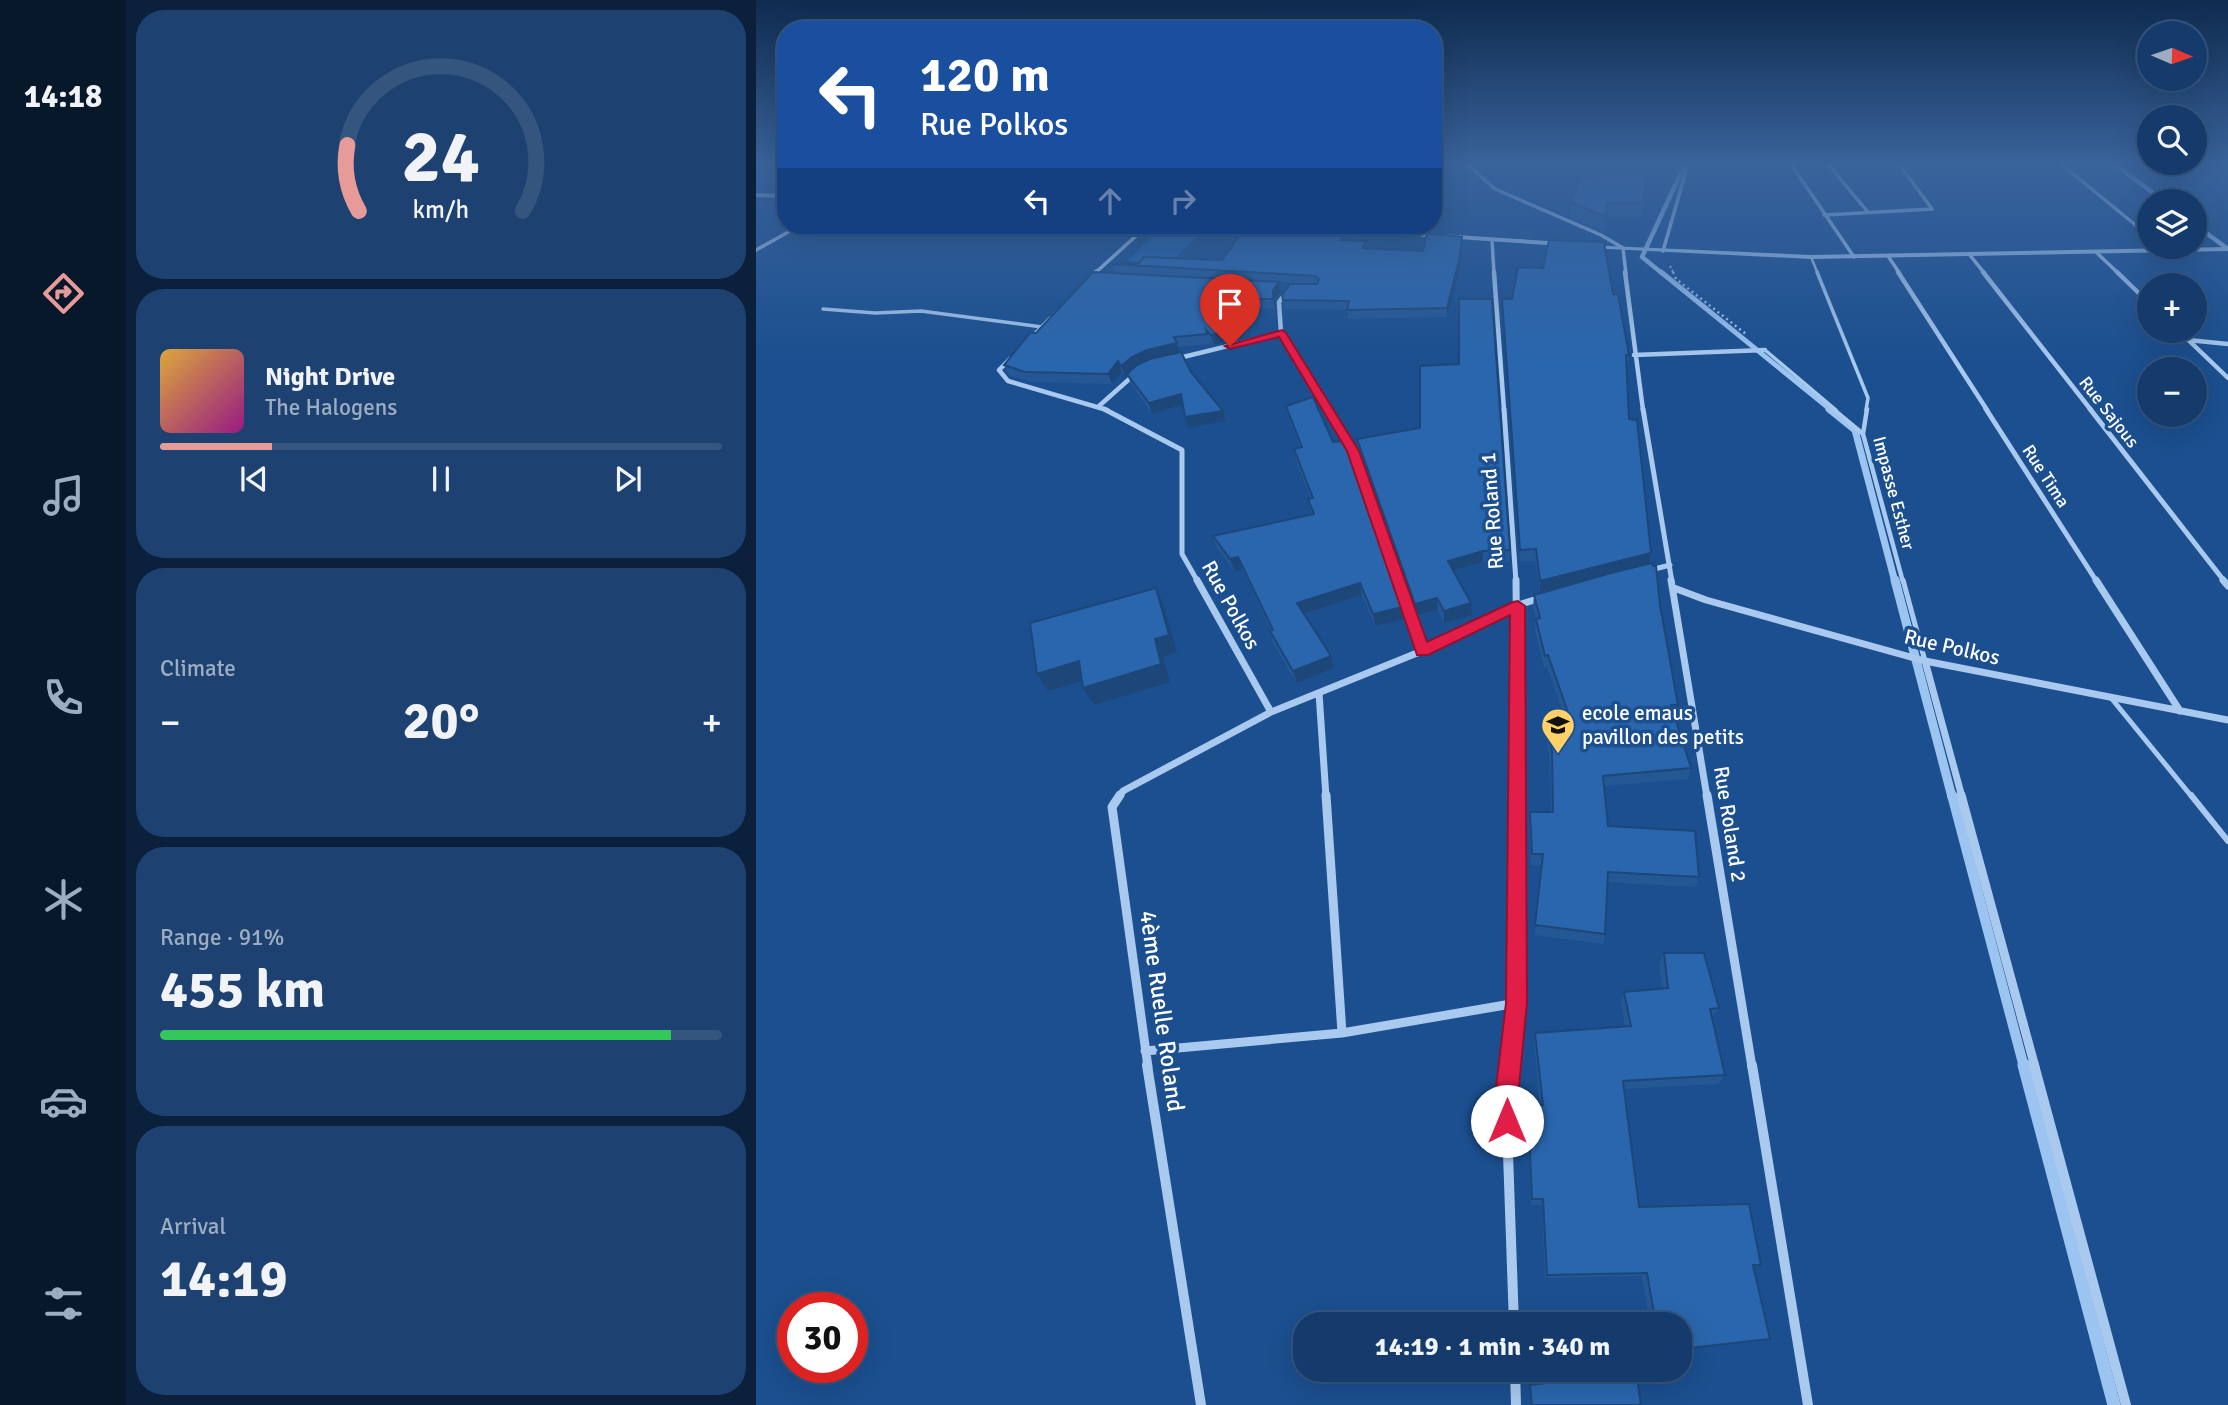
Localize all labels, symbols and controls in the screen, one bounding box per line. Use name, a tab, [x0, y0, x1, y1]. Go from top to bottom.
north arrow	[2137, 21, 2207, 91]
map controls	[2137, 21, 2207, 427]
text: 120 m	[920, 45, 1050, 105]
icon: left	[805, 49, 896, 140]
text: 14:18	[24, 77, 102, 116]
text: Rue Polkos	[920, 105, 1068, 144]
button: search	[2137, 105, 2207, 175]
text: 24	[402, 113, 480, 202]
icon: left	[1018, 182, 1056, 220]
icon: ahead	[1091, 182, 1129, 220]
icon: right	[1164, 182, 1202, 220]
button: layers	[2137, 189, 2207, 259]
text: km/h	[413, 193, 469, 224]
icon: directions	[39, 269, 88, 318]
button: +	[2137, 273, 2207, 343]
pin	[1200, 274, 1260, 346]
icon: arrive	[1211, 285, 1249, 323]
button: −	[2137, 357, 2207, 427]
text: Night Drive	[265, 361, 395, 393]
street label: Rue Sajous	[2074, 372, 2144, 452]
text: The Halogens	[265, 393, 397, 422]
street label: Impasse Esther	[1868, 434, 1920, 553]
street label: Rue Tima	[2018, 440, 2074, 512]
street label: Rue Roland 1	[1475, 452, 1509, 570]
icon: previous	[235, 460, 273, 498]
icon: pause	[422, 460, 460, 498]
icon: next	[609, 460, 647, 498]
icon: music	[39, 471, 88, 520]
street label: Rue Polkos	[1196, 556, 1266, 654]
street label: Rue Polkos	[1902, 623, 2002, 671]
text: Climate	[160, 654, 236, 683]
icon: phone	[39, 673, 88, 722]
text: 20°	[403, 689, 479, 753]
text: −	[160, 699, 181, 746]
text: +	[701, 699, 722, 746]
place label: ecole emaus pavillon des petits	[1582, 700, 1744, 750]
school or university icon: ecole emaus pavillon des petits	[1539, 706, 1577, 755]
street label: Rue Roland 2	[1708, 764, 1752, 884]
icon: climate	[39, 875, 88, 924]
street label: 4ème Ruelle Roland	[1133, 908, 1191, 1114]
text: Range · 91%	[160, 923, 284, 952]
text: 455 km	[160, 958, 325, 1022]
icon: car	[39, 1077, 88, 1126]
position arrow	[1470, 1084, 1544, 1158]
text: Arrival	[160, 1212, 226, 1241]
text: 14:19	[160, 1247, 288, 1311]
icon: filters	[39, 1279, 88, 1328]
speed limit sign: 30	[777, 1292, 868, 1383]
text: 14:19 · 1 min · 340 m	[1375, 1331, 1610, 1363]

